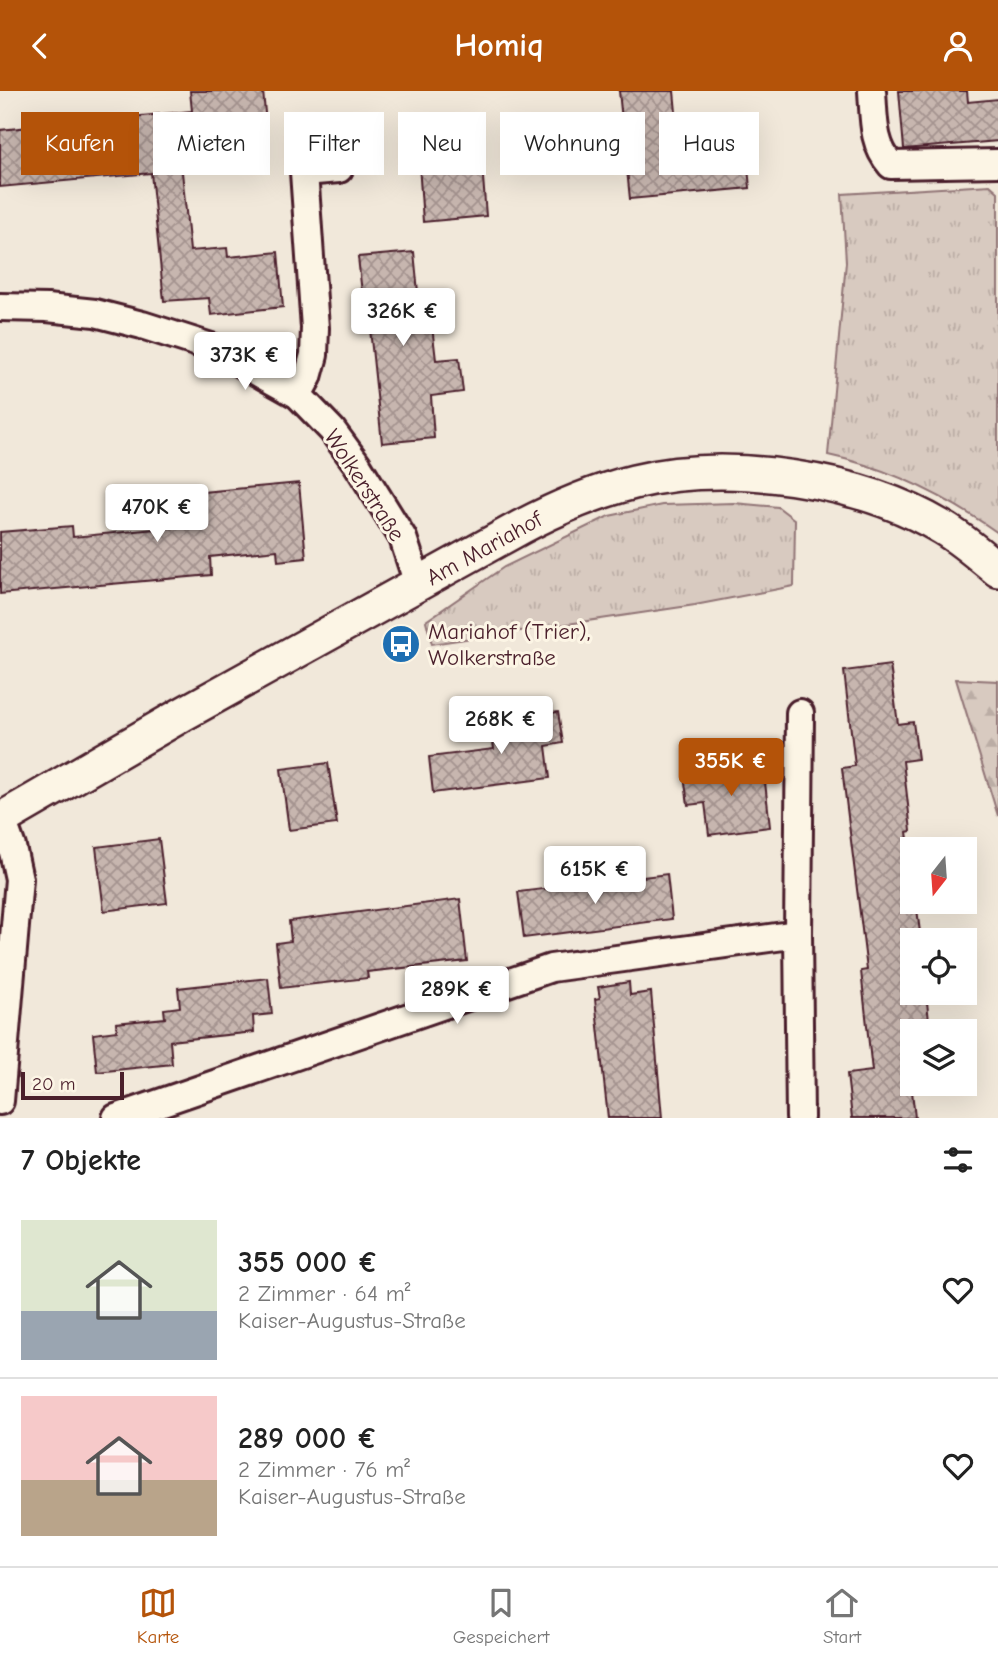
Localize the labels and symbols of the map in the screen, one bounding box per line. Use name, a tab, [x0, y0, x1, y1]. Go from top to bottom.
pin: 326K €	[346, 289, 460, 348]
pin: 373K €	[188, 333, 302, 392]
street label: Wolkerstraße	[318, 424, 411, 546]
pin: 470K €	[100, 484, 214, 544]
street label: Am Mariahof	[422, 505, 548, 591]
place label: Mariahof (Trier), Wolkerstraße	[428, 618, 591, 671]
bus stop icon: Mariahof (Trier), Wolkerstraße	[380, 623, 422, 665]
pin: 268K €	[444, 697, 558, 756]
pin: 355K €	[674, 739, 788, 798]
north arrow	[900, 837, 976, 913]
pin: 615K €	[538, 847, 652, 906]
pin: 289K €	[400, 967, 514, 1026]
scale bar	[21, 1069, 124, 1101]

